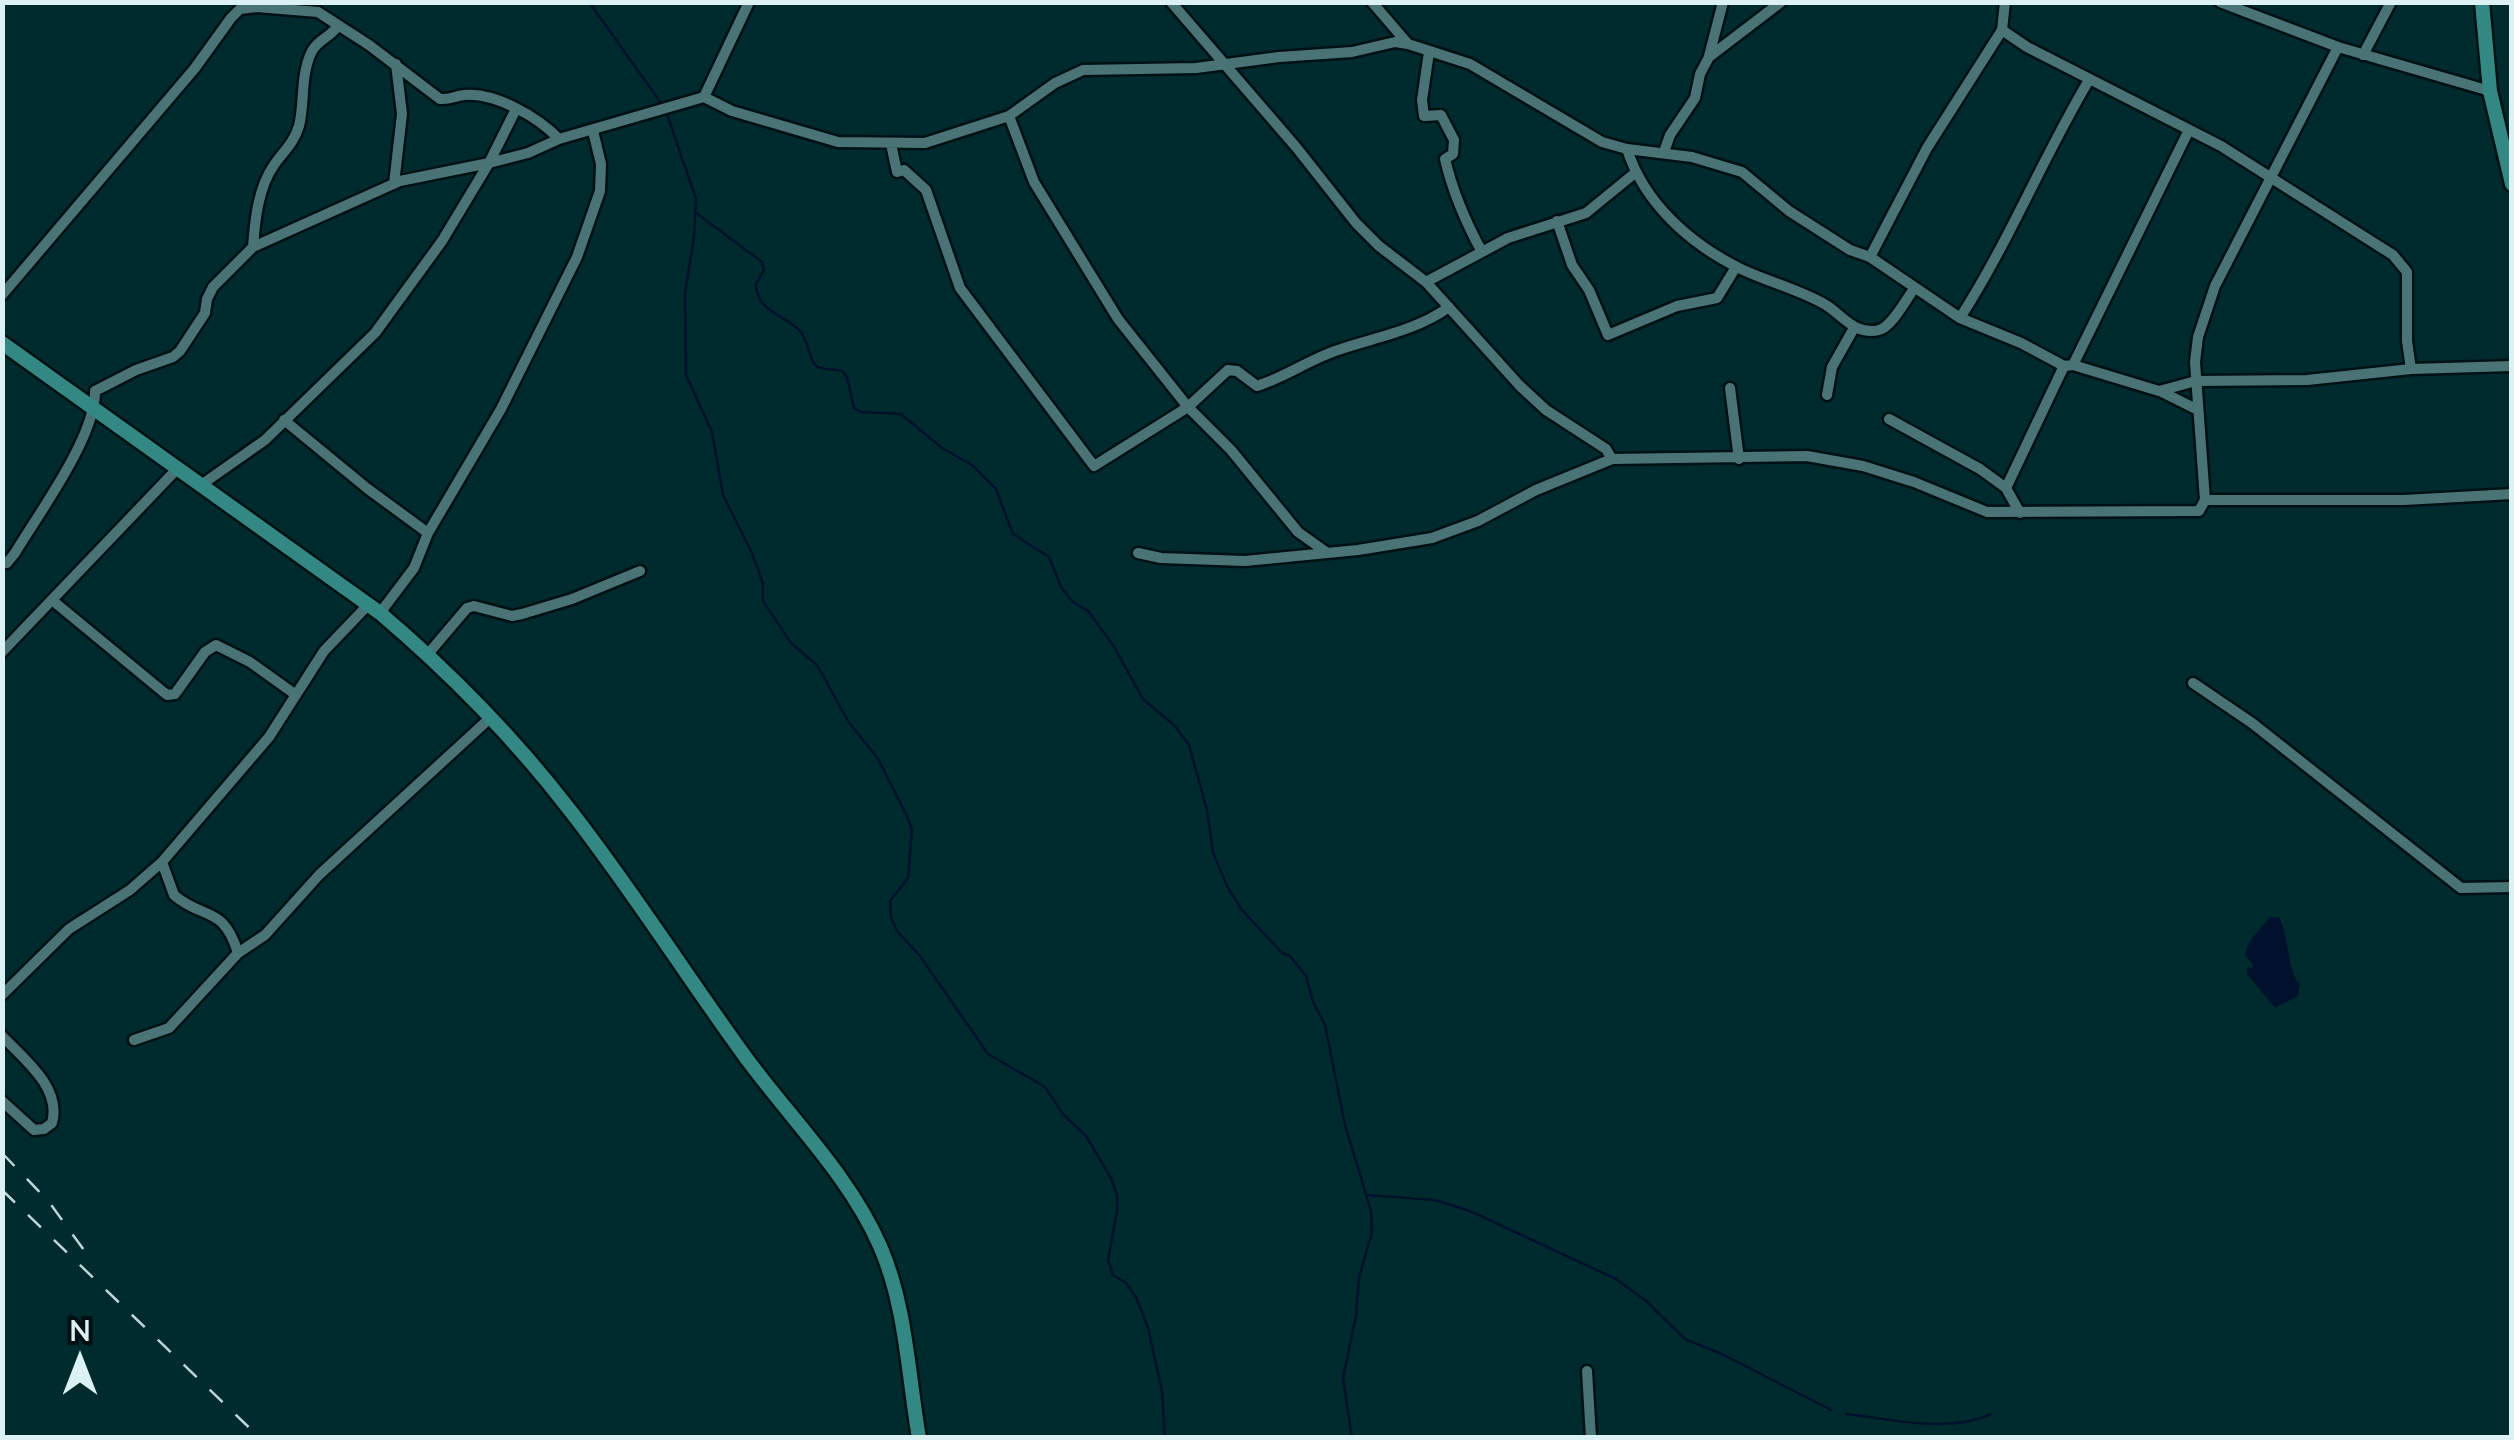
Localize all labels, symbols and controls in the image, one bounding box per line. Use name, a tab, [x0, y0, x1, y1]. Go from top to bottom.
north arrow	[30, 1310, 130, 1410]
text: N	[69, 1313, 91, 1347]

